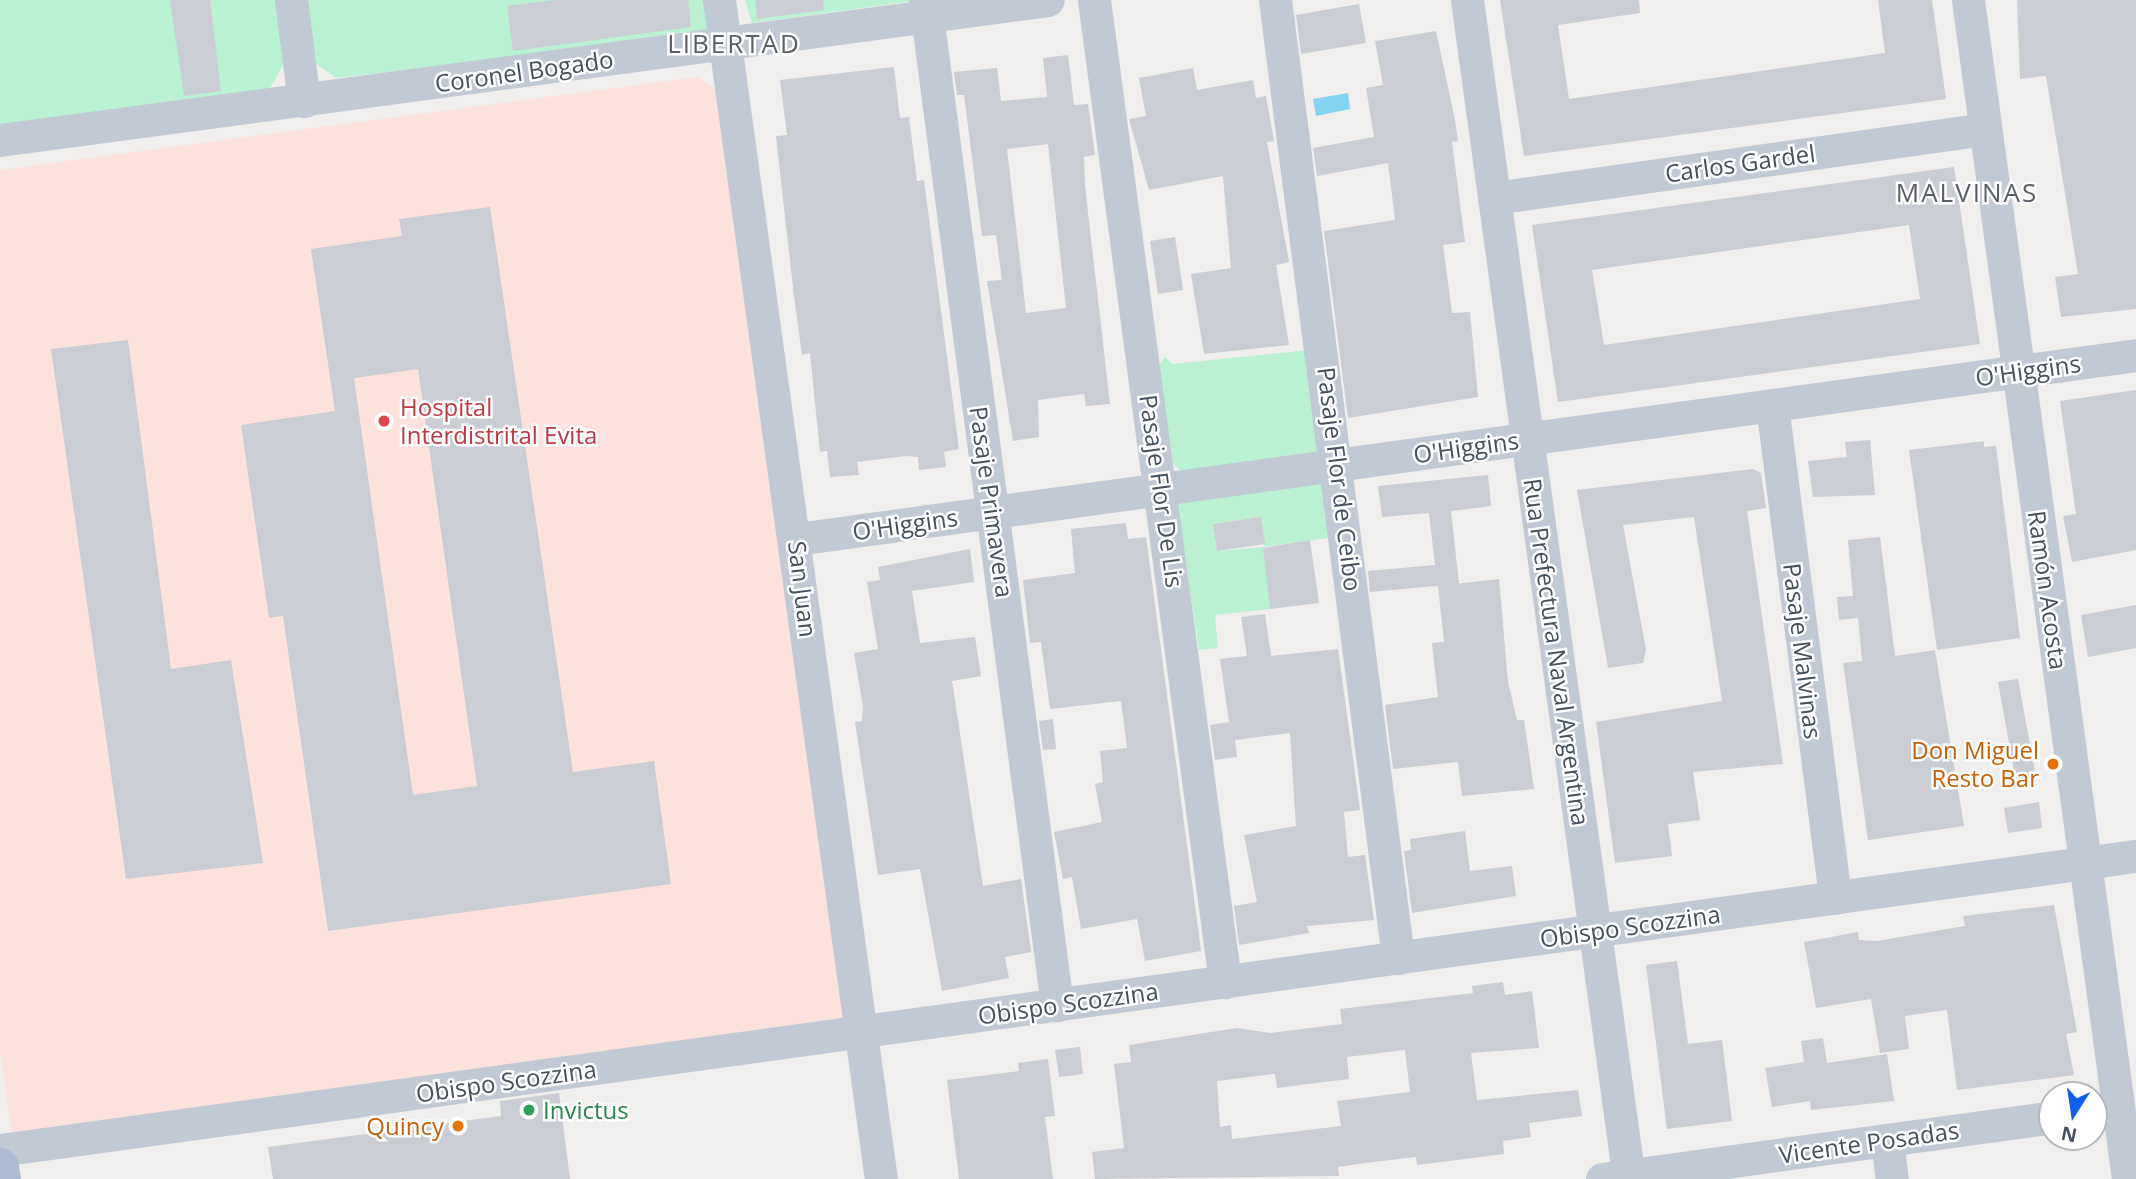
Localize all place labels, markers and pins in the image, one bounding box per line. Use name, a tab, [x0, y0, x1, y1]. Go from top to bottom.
place label: Hospital Interdistrital Evita	[400, 393, 597, 449]
marker: Hospital Interdistrital Evita	[374, 411, 394, 431]
place label: Don Miguel Resto Bar	[1911, 736, 2039, 792]
marker: Don Miguel Resto Bar	[2045, 756, 2061, 772]
place label: Invictus	[543, 1096, 629, 1124]
marker: Invictus	[521, 1102, 537, 1118]
place label: Quincy	[366, 1112, 444, 1140]
marker: Quincy	[450, 1118, 466, 1134]

